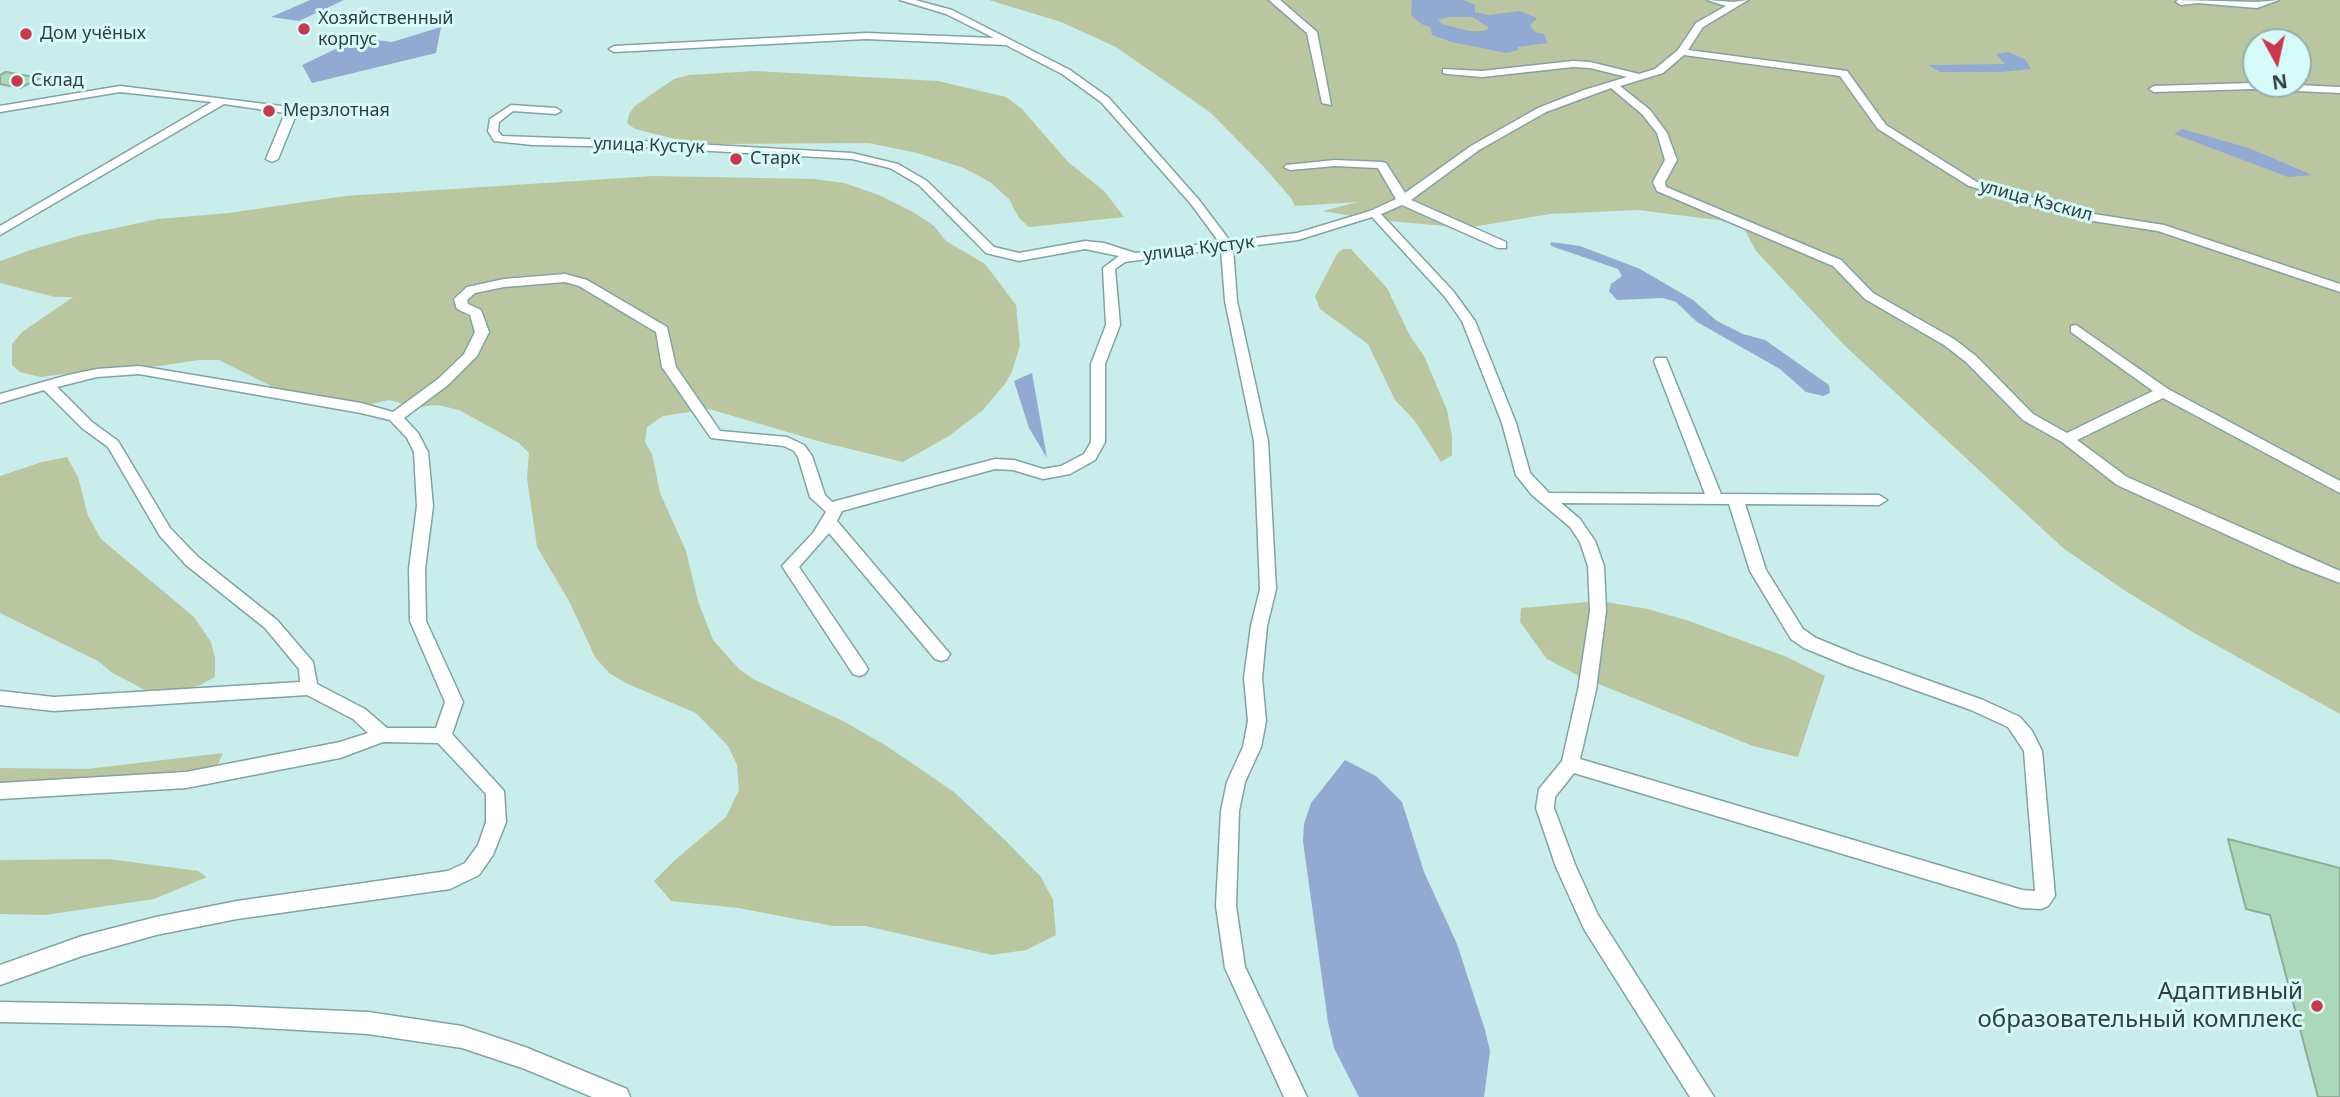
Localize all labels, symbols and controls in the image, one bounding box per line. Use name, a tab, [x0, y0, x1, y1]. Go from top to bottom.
place label: Хозяйственный корпус	[318, 8, 454, 50]
marker: Хозяйственный корпус	[296, 21, 312, 37]
place label: Дом учёных	[40, 23, 146, 45]
marker: Дом учёных	[18, 26, 34, 42]
north arrow	[2242, 28, 2312, 98]
text: N	[2270, 68, 2289, 96]
place label: Склад	[31, 70, 84, 92]
marker: Склад	[9, 73, 25, 89]
place label: Мерзлотная	[283, 100, 390, 122]
marker: Мерзлотная	[261, 103, 277, 119]
street label: улица Кустук	[593, 133, 705, 159]
place label: Старк	[750, 148, 800, 170]
marker: Старк	[728, 151, 744, 167]
street label: улица Кэскил	[1977, 176, 2095, 226]
street label: улица Кустук	[1142, 231, 1256, 267]
place label: Адаптивный образовательный комплекс	[1978, 978, 2303, 1034]
marker: Адаптивный образовательный комплекс	[2309, 998, 2325, 1014]

